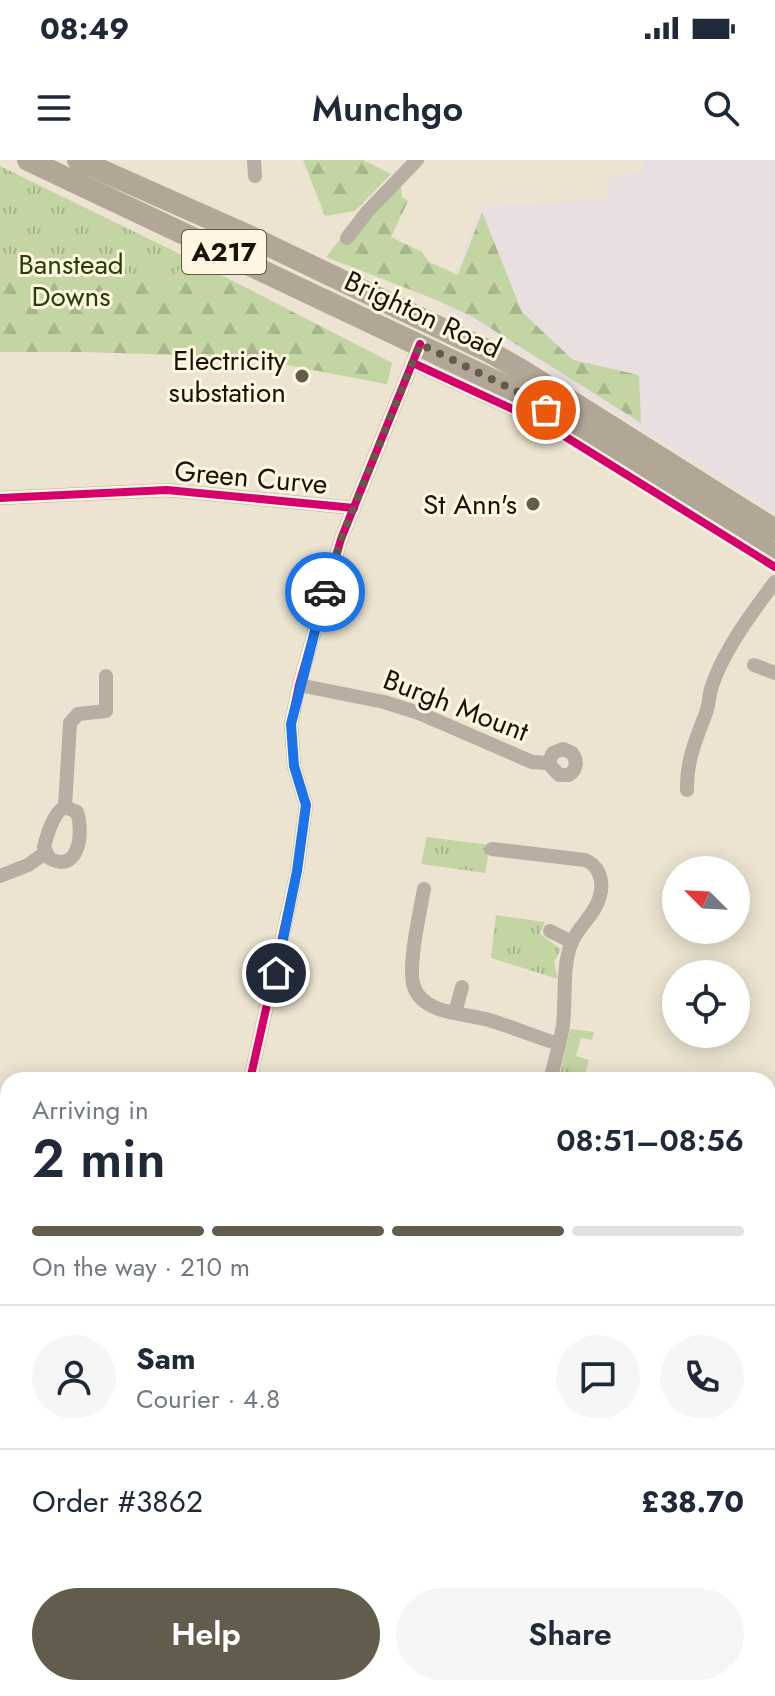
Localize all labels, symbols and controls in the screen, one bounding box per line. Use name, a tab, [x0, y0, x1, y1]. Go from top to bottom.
text: 08:49	[40, 7, 129, 50]
text: Munchgo	[312, 82, 463, 134]
icon: menu	[32, 86, 76, 130]
icon: search	[699, 86, 743, 130]
road number: A217	[182, 230, 266, 274]
park label: Banstead Downs	[18, 244, 124, 317]
street label: Brighton Road	[338, 260, 508, 369]
place label: Electricity substation	[169, 340, 287, 413]
marker: Electricity substation	[293, 367, 311, 385]
pin	[512, 376, 580, 444]
icon: bag	[524, 388, 568, 432]
street label: Green Curve	[173, 450, 329, 505]
place label: St Ann's	[423, 484, 517, 525]
marker: St Ann's	[524, 495, 542, 513]
courier	[285, 552, 365, 632]
icon: car	[303, 570, 347, 614]
street label: Burgh Mount	[377, 659, 535, 752]
north arrow	[662, 856, 750, 944]
map controls	[662, 856, 750, 1048]
pin	[242, 939, 310, 1007]
icon: home	[254, 951, 298, 995]
button: locate	[662, 960, 750, 1048]
text: Arriving in	[32, 1091, 149, 1129]
text: 08:51–08:56	[556, 1119, 744, 1162]
text: 2 min	[32, 1121, 165, 1197]
text: On the way · 210 m	[32, 1248, 250, 1286]
button: person	[32, 1335, 116, 1419]
button: chat	[556, 1335, 640, 1419]
button: phone	[660, 1335, 744, 1419]
text: Sam	[136, 1337, 196, 1380]
text: Courier · 4.8	[136, 1380, 280, 1418]
text: Order #3862	[32, 1480, 203, 1523]
text: £38.70	[641, 1480, 744, 1523]
button: Help	[32, 1588, 380, 1680]
button: Share	[396, 1588, 744, 1680]

